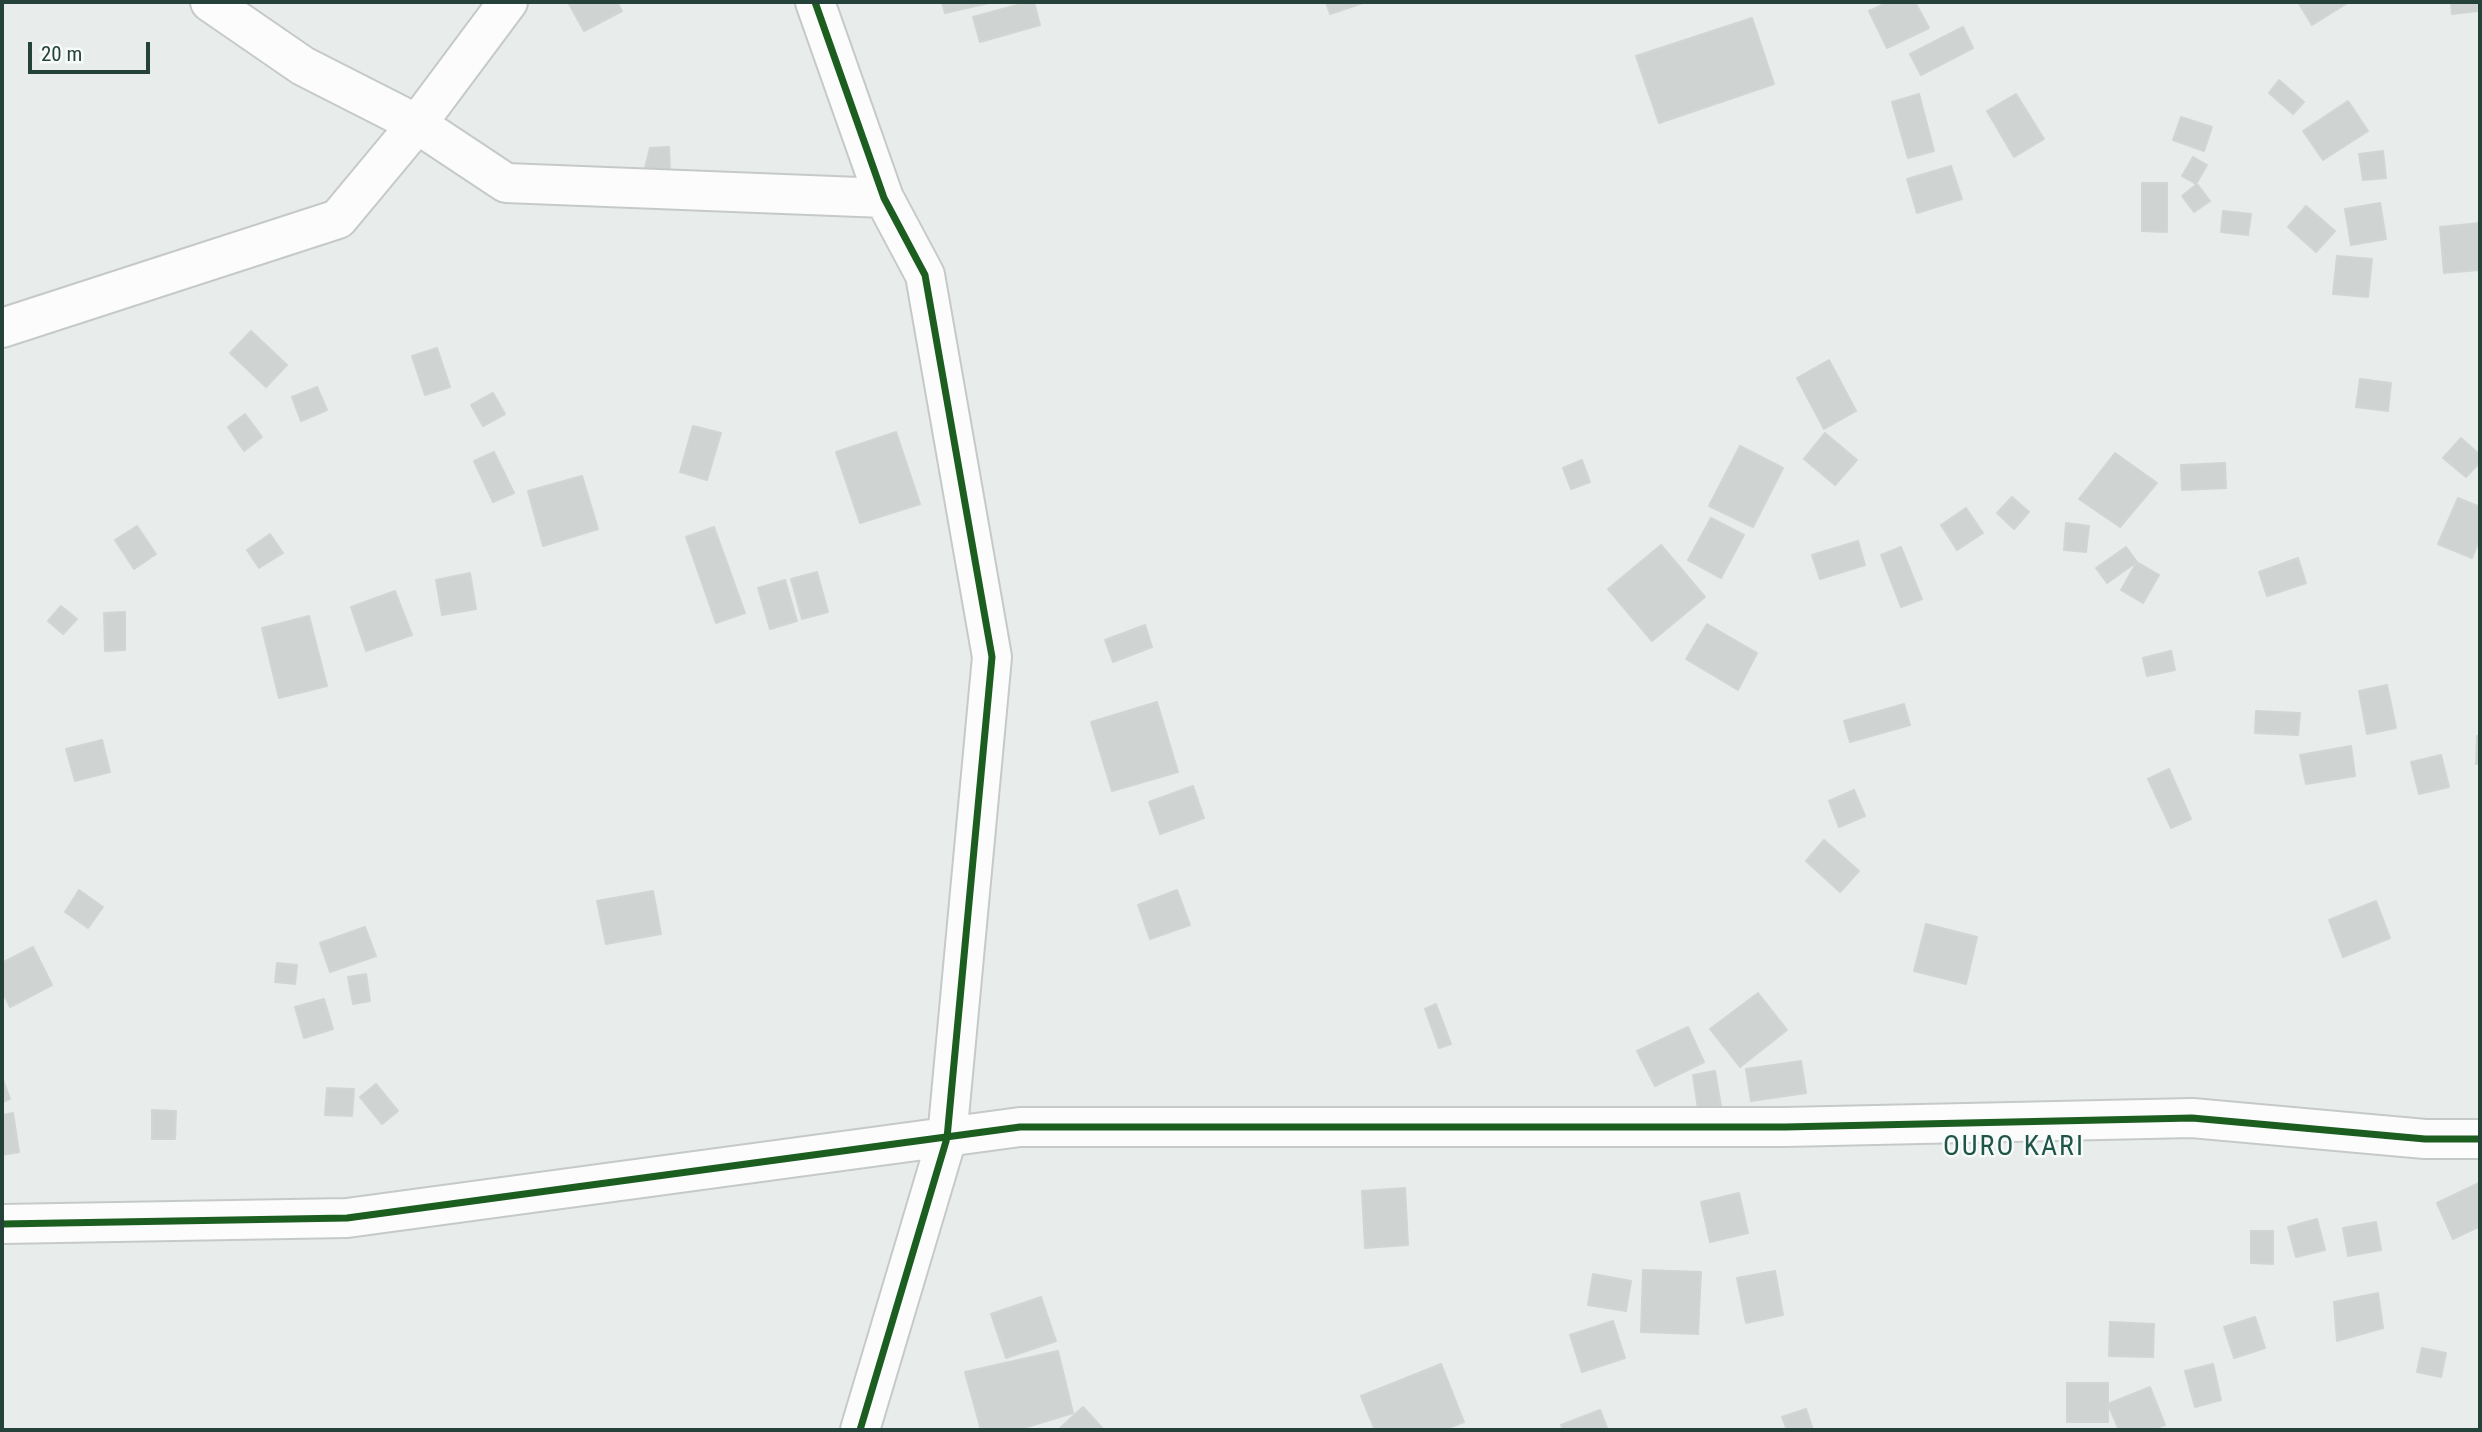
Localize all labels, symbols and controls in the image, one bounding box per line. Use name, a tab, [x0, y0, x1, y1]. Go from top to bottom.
scale bar	[32, 28, 154, 72]
text: 20 m	[41, 42, 82, 66]
district label: OURO KARI	[1944, 1131, 2084, 1165]

